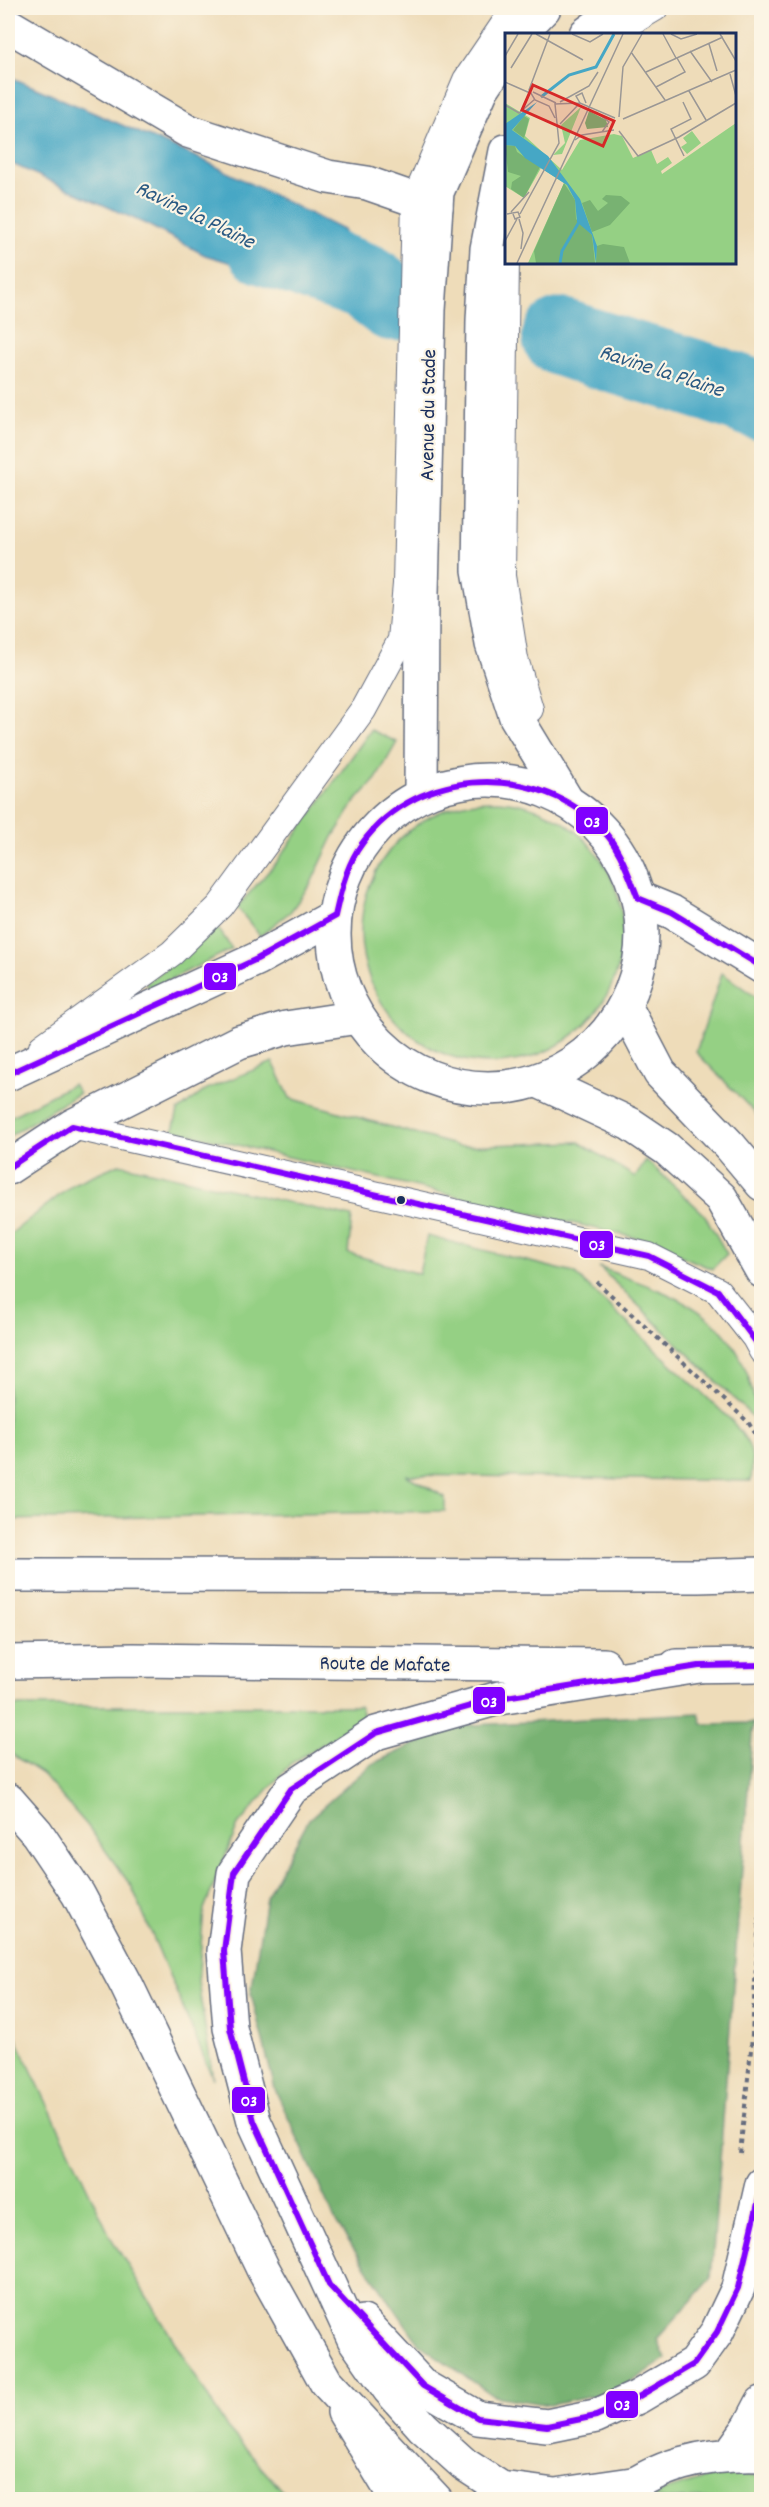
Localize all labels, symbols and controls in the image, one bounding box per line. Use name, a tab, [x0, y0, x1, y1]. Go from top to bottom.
inset map	[505, 33, 736, 264]
water label: Ravine la Plaine	[130, 174, 260, 259]
water label: Ravine la Plaine	[595, 338, 728, 407]
street label: Avenue du Stade	[414, 349, 446, 481]
line badge: O3	[575, 806, 609, 835]
text: O3	[584, 812, 600, 835]
line badge: O3	[203, 962, 237, 991]
text: O3	[212, 967, 228, 990]
unlabelled marker	[395, 1194, 407, 1206]
line badge: O3	[579, 1230, 614, 1259]
text: O3	[589, 1235, 605, 1258]
street label: Route de Mafate	[319, 1650, 451, 1682]
line badge: O3	[472, 1686, 506, 1715]
text: O3	[481, 1692, 497, 1715]
line badge: O3	[231, 2086, 266, 2114]
text: O3	[241, 2091, 257, 2114]
line badge: O3	[605, 2390, 639, 2419]
text: O3	[614, 2395, 630, 2418]

